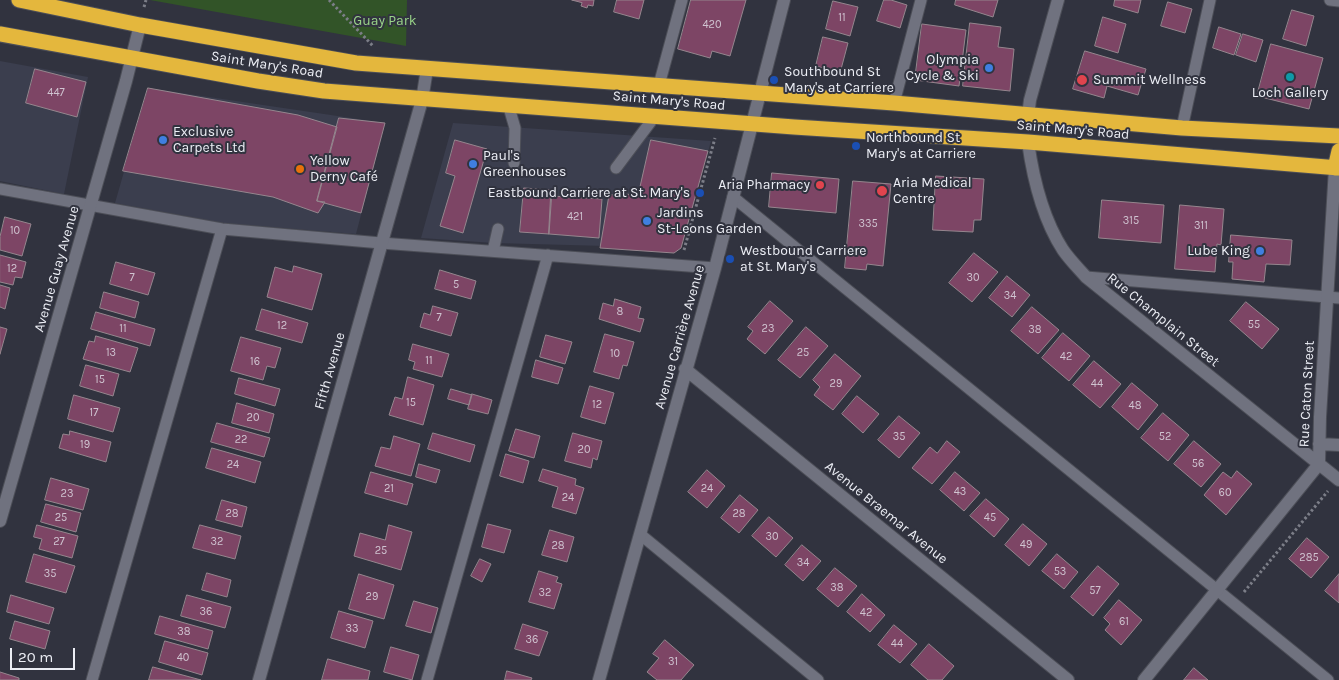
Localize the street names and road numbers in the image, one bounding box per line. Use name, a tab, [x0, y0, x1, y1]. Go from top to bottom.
street label: Saint Mary's Road	[210, 48, 324, 82]
street label: Saint Mary's Road	[612, 88, 726, 114]
street label: Saint Mary's Road	[1016, 117, 1130, 143]
street label: Avenue Guay Avenue	[31, 204, 83, 334]
street label: Avenue Carrière Avenue	[651, 263, 709, 411]
street label: Rue Champlain Street	[1103, 270, 1223, 370]
street label: Fifth Avenue	[311, 331, 349, 411]
street label: Rue Caton Street	[1296, 340, 1318, 448]
street label: Avenue Braemar Avenue	[821, 458, 951, 568]

